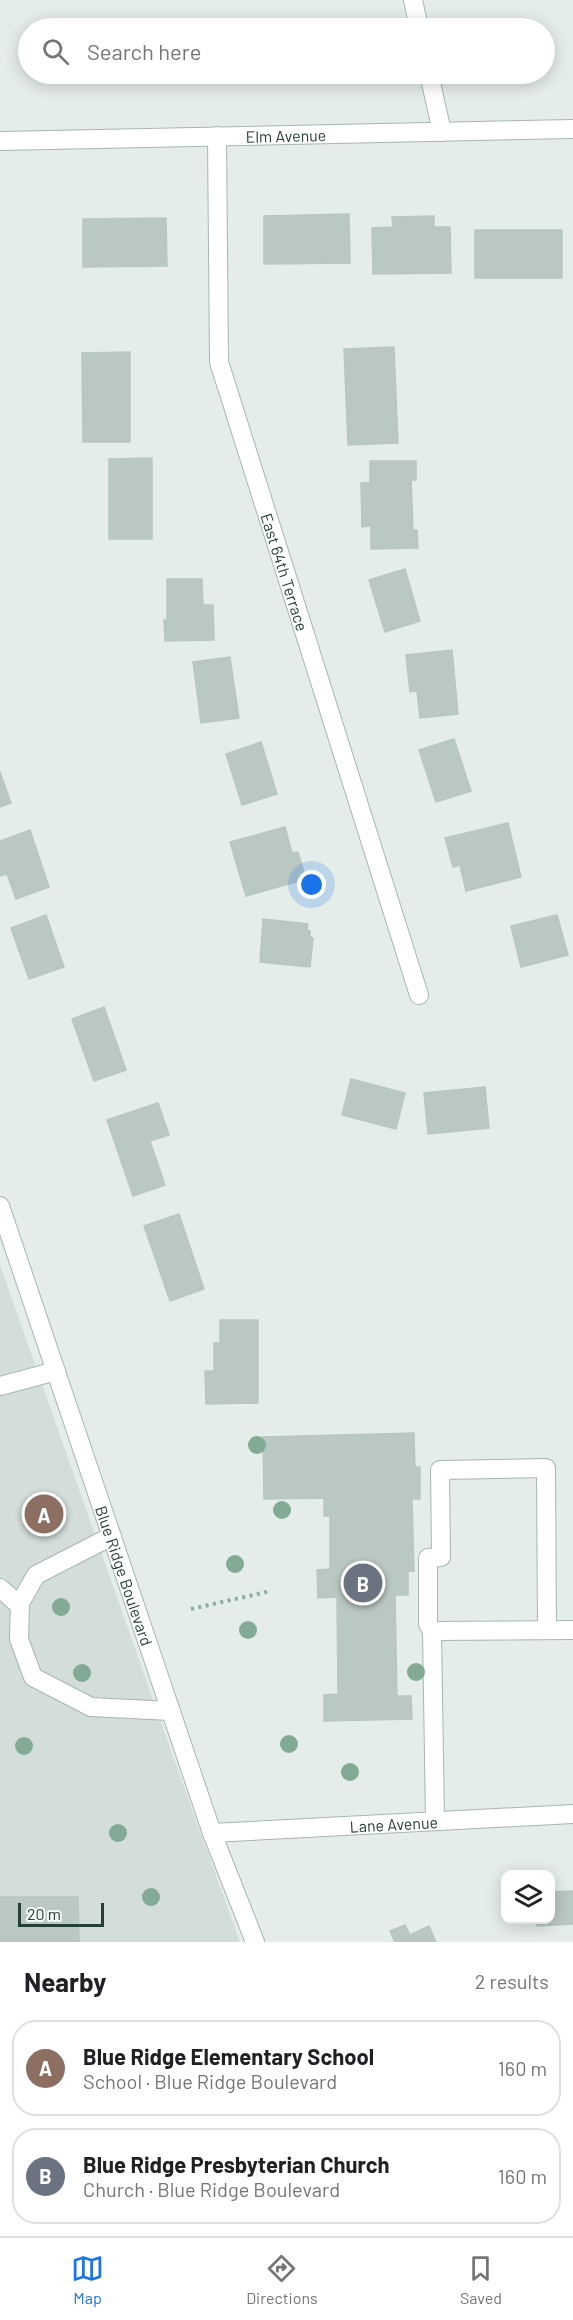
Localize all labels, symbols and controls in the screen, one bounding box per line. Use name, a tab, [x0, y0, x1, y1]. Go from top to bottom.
search box	[18, 18, 555, 84]
icon: search	[39, 35, 72, 68]
text: Search here	[87, 38, 201, 64]
street label: Elm Avenue	[245, 125, 326, 145]
street label: East 64th Terrace	[258, 511, 313, 633]
your location	[297, 870, 326, 899]
pin: A	[24, 1492, 63, 1537]
street label: Blue Ridge Boulevard	[92, 1503, 157, 1648]
pin: B	[344, 1560, 382, 1606]
street label: Lane Avenue	[349, 1812, 438, 1835]
map controls	[501, 1870, 555, 1924]
button: layers	[501, 1870, 555, 1924]
scale bar	[18, 1900, 104, 1928]
text: 20 m	[27, 1904, 61, 1923]
text: Nearby	[24, 1966, 106, 1997]
text: 2 results	[475, 1969, 549, 1993]
text: Blue Ridge Elementary School	[83, 2043, 374, 2069]
text: A	[39, 2056, 52, 2080]
text: 160 m	[498, 2056, 547, 2080]
text: School · Blue Ridge Boulevard	[83, 2069, 337, 2093]
text: Blue Ridge Presbyterian Church	[83, 2151, 390, 2177]
text: B	[39, 2164, 52, 2188]
text: 160 m	[498, 2164, 547, 2188]
text: Church · Blue Ridge Boulevard	[83, 2177, 340, 2201]
tab: Map	[71, 2252, 104, 2307]
tab: Directions	[246, 2252, 318, 2307]
tab: Saved	[460, 2252, 502, 2307]

